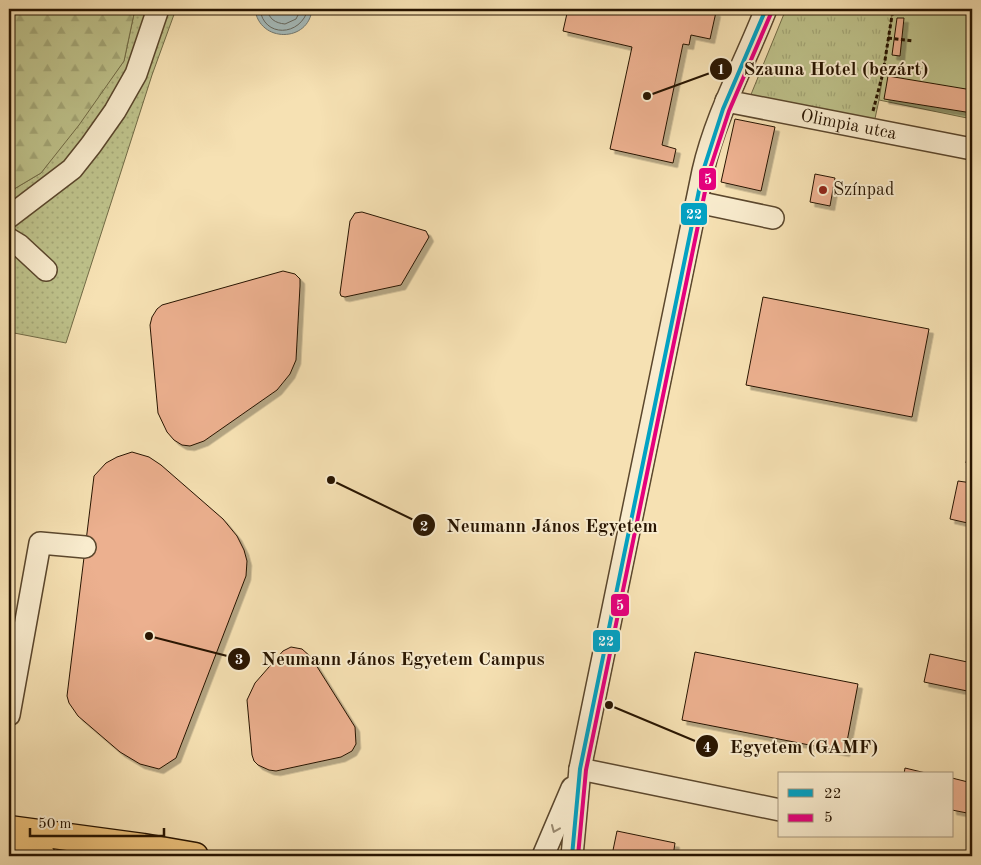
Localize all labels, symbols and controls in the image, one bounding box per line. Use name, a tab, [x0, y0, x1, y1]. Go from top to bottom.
callout: Szauna Hotel (bezárt)	[709, 52, 939, 86]
text: Szauna Hotel (bezárt)	[743, 61, 929, 80]
text: 1	[717, 63, 725, 78]
street label: Olimpia utca	[799, 107, 898, 143]
line badge: 5	[698, 167, 717, 191]
text: 5	[704, 173, 712, 187]
place label: Színpad	[833, 181, 894, 199]
marker: Színpad	[817, 184, 829, 196]
line badge: 22	[680, 202, 708, 226]
text: 22	[686, 208, 702, 222]
callout: Neumann János Egyetem	[411, 508, 668, 542]
text: Neumann János Egyetem	[446, 518, 658, 537]
text: 2	[420, 520, 428, 535]
line badge: 5	[610, 593, 630, 617]
text: 5	[616, 599, 624, 613]
line badge: 22	[592, 629, 621, 653]
text: 22	[598, 635, 614, 649]
callout: Neumann János Egyetem Campus	[226, 642, 555, 676]
text: Neumann János Egyetem Campus	[261, 651, 545, 670]
text: 3	[235, 653, 243, 668]
callout: Egyetem (GAMF)	[694, 729, 888, 763]
text: Egyetem (GAMF)	[730, 739, 878, 758]
text: 4	[703, 741, 711, 756]
legend	[778, 772, 954, 838]
text: 22	[824, 787, 841, 802]
scale bar	[30, 805, 164, 837]
text: 5	[824, 811, 833, 826]
text: 50 m	[38, 817, 72, 832]
one-way arrow	[550, 824, 561, 833]

